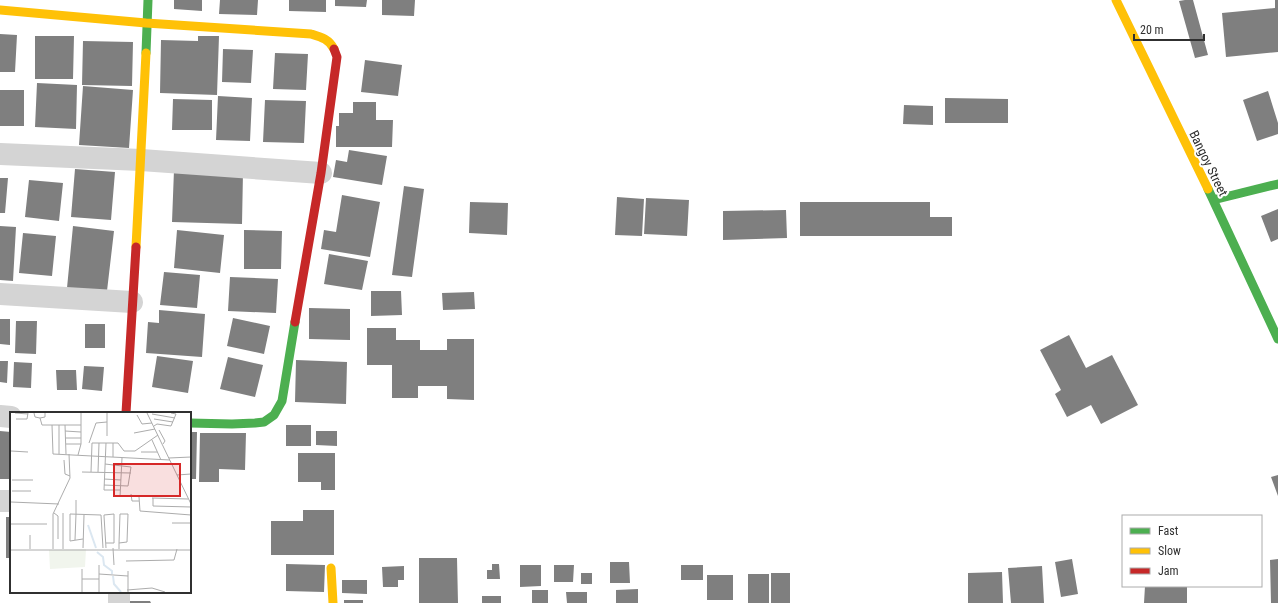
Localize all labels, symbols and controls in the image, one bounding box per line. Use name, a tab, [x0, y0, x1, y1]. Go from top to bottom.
scale bar	[1134, 16, 1204, 42]
text: 20 m	[1140, 23, 1164, 37]
street label: Bangoy Street	[1186, 128, 1231, 199]
inset map	[10, 412, 191, 593]
legend	[1122, 515, 1262, 587]
text: Fast	[1158, 524, 1179, 538]
text: Slow	[1158, 544, 1181, 558]
text: Jam	[1158, 564, 1179, 578]

